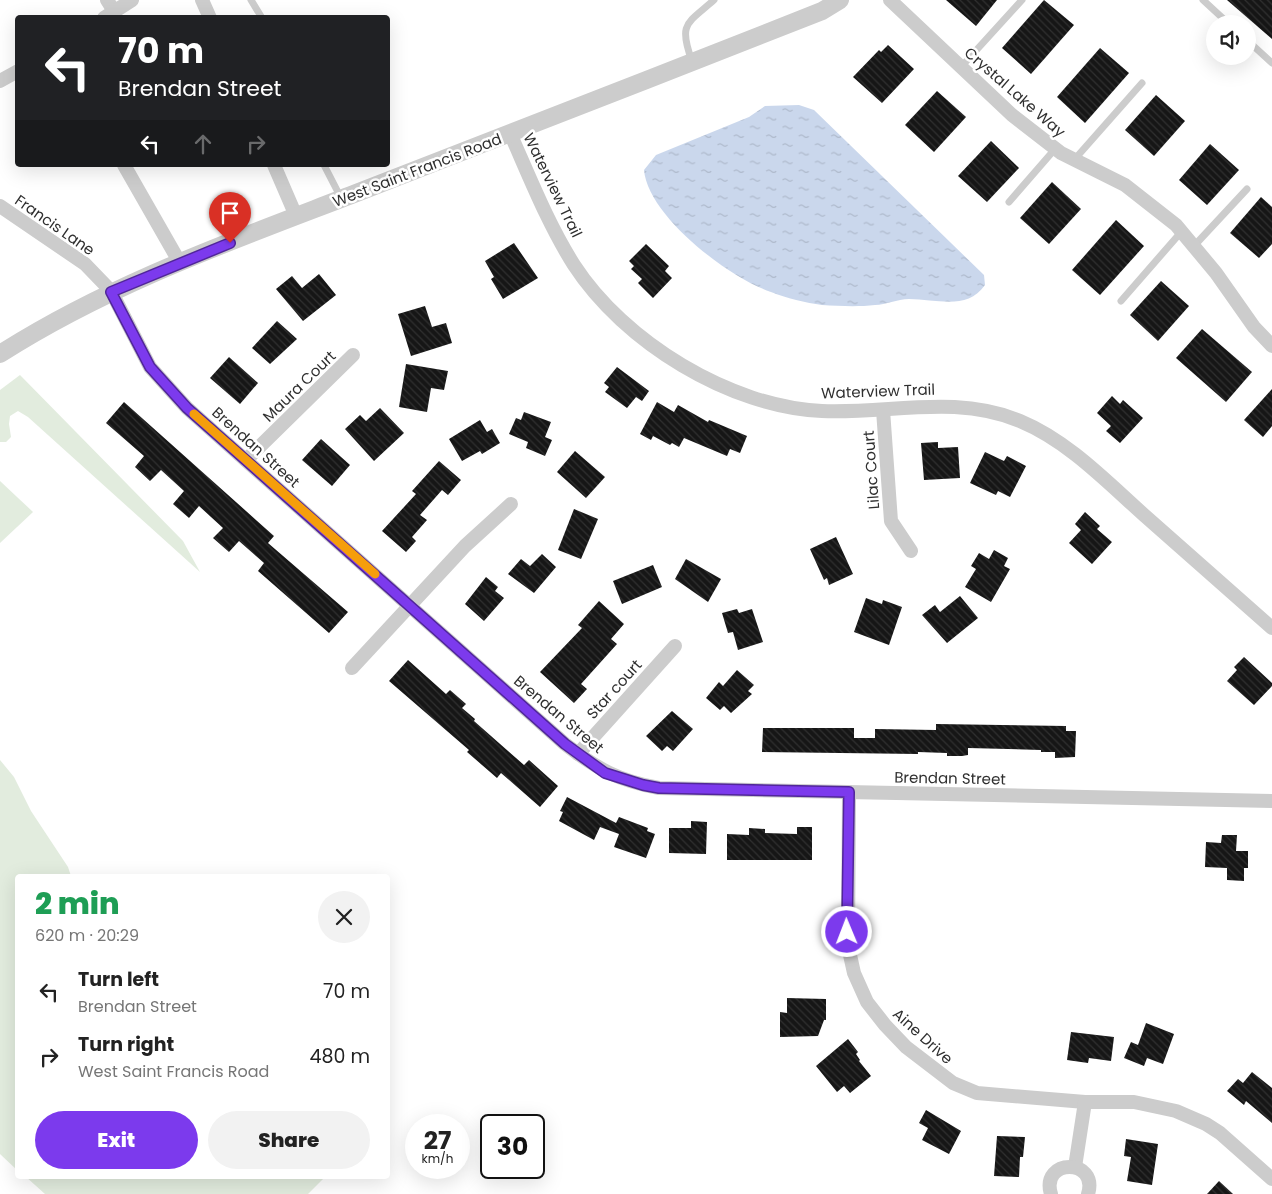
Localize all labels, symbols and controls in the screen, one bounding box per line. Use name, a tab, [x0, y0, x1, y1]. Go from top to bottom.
map controls	[1206, 15, 1256, 65]
button: sound	[1206, 15, 1256, 65]
text: 70 m	[118, 26, 204, 75]
icon: left	[35, 35, 100, 100]
street label: Crystal Lake Way	[960, 42, 1070, 142]
text: Brendan Street	[118, 73, 282, 104]
street label: West Saint Francis Road	[329, 128, 505, 212]
street label: Waterview Trail	[519, 129, 587, 241]
icon: left	[136, 130, 164, 158]
icon: ahead	[189, 130, 217, 158]
icon: right	[242, 130, 270, 158]
street label: Francis Lane	[11, 190, 99, 260]
pin	[209, 192, 251, 243]
icon: arrive	[216, 199, 244, 227]
street label: Maura Court	[258, 346, 340, 426]
street label: Waterview Trail	[821, 379, 935, 403]
street label: Brendan Street	[208, 402, 304, 492]
street label: Lilac Court	[858, 430, 884, 510]
street label: Star court	[582, 655, 646, 723]
street label: Brendan Street	[510, 670, 608, 758]
street label: Brendan Street	[894, 767, 1006, 789]
text: 2 min	[35, 882, 120, 925]
button: close	[318, 891, 370, 943]
position arrow	[820, 905, 872, 957]
text: 620 m · 20:29	[35, 924, 139, 947]
text: Turn left	[78, 966, 159, 993]
icon: left	[35, 978, 63, 1006]
text: 70 m	[323, 978, 370, 1005]
text: Brendan Street	[78, 995, 197, 1018]
street label: Aine Drive	[888, 1003, 958, 1069]
text: Turn right	[78, 1031, 174, 1058]
icon: right	[35, 1043, 63, 1071]
text: 480 m	[309, 1043, 370, 1070]
text: West Saint Francis Road	[78, 1060, 269, 1083]
button: Exit	[35, 1111, 198, 1169]
button: Share	[208, 1111, 370, 1169]
speed limit sign: 30	[480, 1114, 545, 1179]
text: 27	[424, 1123, 451, 1158]
text: km/h	[422, 1150, 453, 1167]

